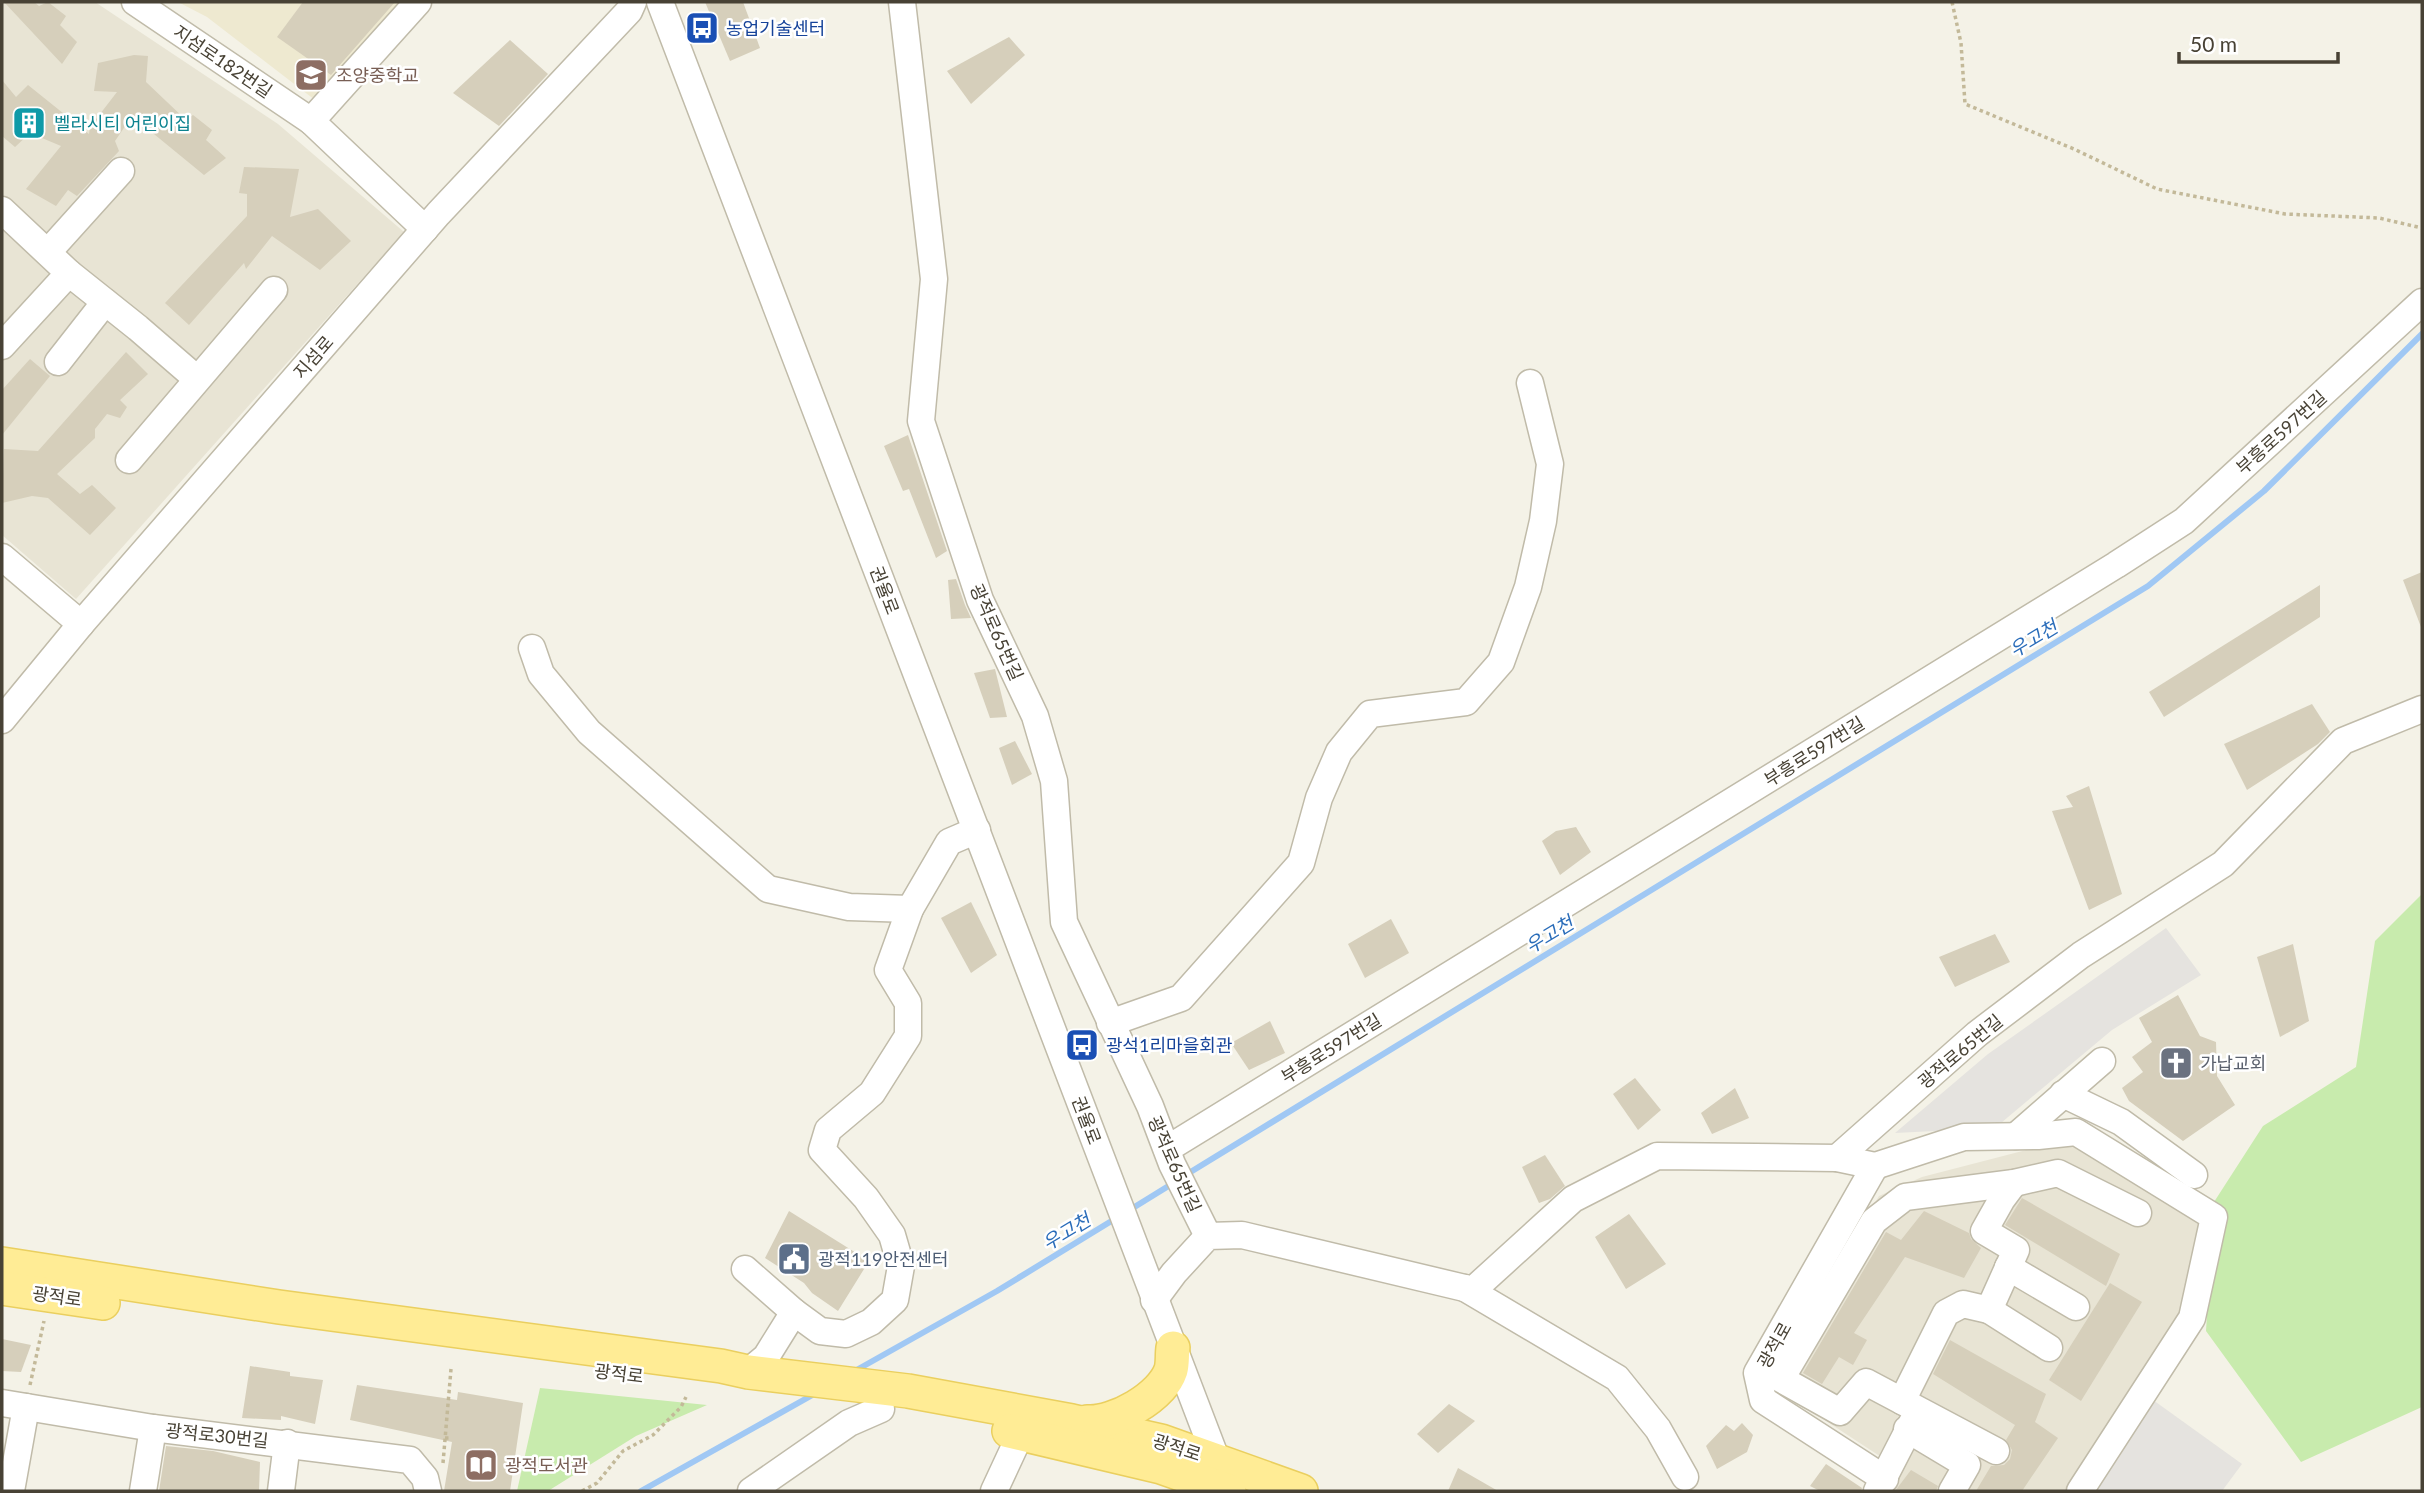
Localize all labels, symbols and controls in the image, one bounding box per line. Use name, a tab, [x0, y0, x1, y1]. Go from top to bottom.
bus stop icon: 농업기술센터	[683, 9, 721, 47]
place label: 농업기술센터	[726, 17, 825, 39]
street label: 지섬로182번길	[170, 20, 276, 102]
scale bar	[2179, 21, 2338, 65]
text: 50 m	[2190, 31, 2237, 56]
school or university icon: 조양중학교	[292, 56, 330, 94]
place label: 조양중학교	[336, 64, 419, 86]
building icon: 벨라시티 어린이집	[10, 104, 48, 142]
place label: 벨라시티 어린이집	[54, 112, 191, 134]
street label: 지섬로	[288, 331, 338, 383]
street label: 부흥로597번길	[2231, 386, 2331, 478]
street label: 권율로	[866, 563, 904, 617]
street label: 광적로65번길	[966, 580, 1028, 684]
water label: 우고천	[2005, 614, 2063, 661]
street label: 부흥로597번길	[1760, 711, 1868, 791]
water label: 우고천	[1521, 910, 1579, 957]
street label: 부흥로597번길	[1277, 1008, 1385, 1088]
street label: 광적로65번길	[1913, 1009, 2007, 1093]
bus stop icon: 광석1리마을회관	[1063, 1026, 1101, 1064]
place label: 광석1리마을회관	[1106, 1034, 1233, 1056]
church icon: 가납교회	[2157, 1044, 2195, 1082]
place label: 가납교회	[2200, 1052, 2266, 1074]
street label: 권율로	[1068, 1093, 1106, 1147]
street label: 광적로65번길	[1144, 1112, 1206, 1216]
water label: 우고천	[1038, 1207, 1096, 1254]
public building icon: 광적119안전센터	[775, 1240, 813, 1278]
place label: 광적119안전센터	[818, 1248, 949, 1270]
street label: 광적로	[31, 1282, 83, 1310]
street label: 광적로	[1752, 1318, 1796, 1372]
street label: 광적로	[593, 1359, 645, 1387]
street label: 광적로30번길	[164, 1419, 270, 1451]
street label: 광적로	[1150, 1429, 1204, 1465]
library icon: 광적도서관	[462, 1446, 500, 1484]
place label: 광적도서관	[505, 1454, 588, 1476]

